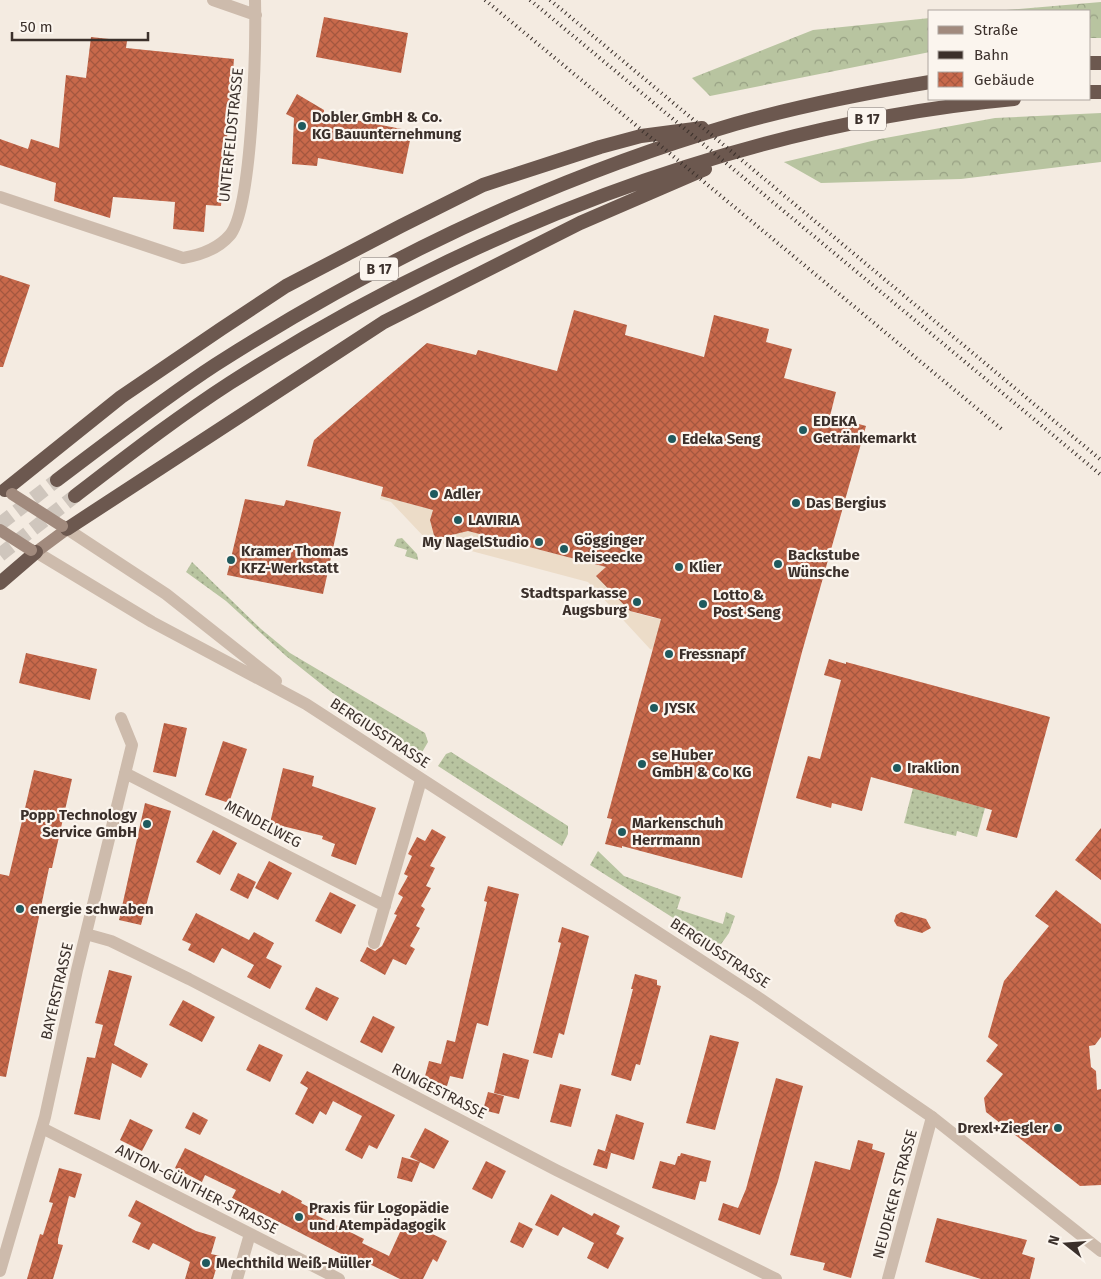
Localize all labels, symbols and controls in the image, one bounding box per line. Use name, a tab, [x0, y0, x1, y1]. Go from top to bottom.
scale bar	[12, 10, 149, 42]
legend	[928, 10, 1091, 100]
text: 50 m	[20, 18, 53, 36]
text: Straße	[974, 21, 1018, 39]
text: Bahn	[974, 46, 1009, 64]
street label: UNTERFELDSTRASSE	[215, 67, 247, 203]
text: Gebäude	[974, 71, 1034, 89]
place label: Dobler GmbH & Co. KG Bauunternehmung	[312, 108, 462, 143]
road number: B 17	[848, 108, 886, 130]
marker: Dobler GmbH & Co. KG Bauunternehmung	[296, 120, 308, 132]
road number: B 17	[360, 258, 398, 280]
place label: EDEKA Getränkemarkt	[813, 412, 917, 447]
marker: EDEKA Getränkemarkt	[797, 424, 809, 436]
place label: Edeka Seng	[682, 430, 761, 448]
marker: Edeka Seng	[666, 433, 678, 445]
place label: Adler	[443, 485, 482, 503]
marker: Adler	[428, 488, 440, 500]
place label: Das Bergius	[806, 494, 886, 512]
marker: Das Bergius	[790, 497, 802, 509]
place label: LAVIRIA	[468, 511, 521, 529]
marker: LAVIRIA	[452, 514, 464, 526]
place label: Gögginger Reiseecke	[574, 531, 645, 566]
place label: My NagelStudio	[422, 533, 529, 551]
marker: My NagelStudio	[533, 536, 545, 548]
place label: Kramer Thomas KFZ-Werkstatt	[241, 542, 348, 577]
marker: Gögginger Reiseecke	[558, 543, 570, 555]
place label: Backstube Wünsche	[788, 546, 860, 581]
marker: Kramer Thomas KFZ-Werkstatt	[225, 554, 237, 566]
place label: Klier	[689, 558, 722, 576]
marker: Backstube Wünsche	[772, 558, 784, 570]
marker: Klier	[673, 561, 685, 573]
place label: Stadtsparkasse Augsburg	[521, 584, 628, 619]
place label: Lotto & Post Seng	[713, 586, 781, 621]
marker: Stadtsparkasse Augsburg	[631, 596, 643, 608]
marker: Lotto & Post Seng	[697, 598, 709, 610]
place label: Fressnapf	[679, 645, 747, 663]
marker: Fressnapf	[663, 648, 675, 660]
street label: BERGIUSSTRASSE	[327, 694, 433, 772]
place label: JYSK	[663, 699, 696, 717]
marker: JYSK	[648, 702, 660, 714]
place label: se Huber GmbH & Co KG	[652, 746, 751, 781]
marker: se Huber GmbH & Co KG	[636, 758, 648, 770]
place label: Iraklion	[907, 759, 960, 777]
marker: Iraklion	[891, 762, 903, 774]
street label: MENDELWEG	[222, 796, 304, 852]
place label: Popp Technology Service GmbH	[20, 806, 137, 841]
place label: Markenschuh Herrmann	[632, 814, 723, 849]
marker: Popp Technology Service GmbH	[141, 818, 153, 830]
marker: Markenschuh Herrmann	[616, 826, 628, 838]
place label: energie schwaben	[30, 900, 154, 918]
marker: energie schwaben	[14, 903, 26, 915]
street label: BERGIUSSTRASSE	[667, 914, 773, 992]
street label: BAYERSTRASSE	[37, 940, 77, 1042]
street label: RUNGESTRASSE	[389, 1059, 489, 1123]
place label: Drexl+Ziegler	[957, 1119, 1049, 1137]
marker: Drexl+Ziegler	[1052, 1122, 1064, 1134]
street label: NEUDEKER STRASSE	[869, 1127, 921, 1261]
street label: ANTON-GÜNTHER-STRASSE	[113, 1140, 281, 1238]
place label: Praxis für Logopädie und Atempädagogik	[309, 1199, 449, 1234]
marker: Praxis für Logopädie und Atempädagogik	[293, 1211, 305, 1223]
north arrow	[1041, 1219, 1091, 1269]
text: N	[1045, 1233, 1064, 1247]
place label: Mechthild Weiß-Müller	[216, 1254, 372, 1272]
marker: Mechthild Weiß-Müller	[200, 1257, 212, 1269]

